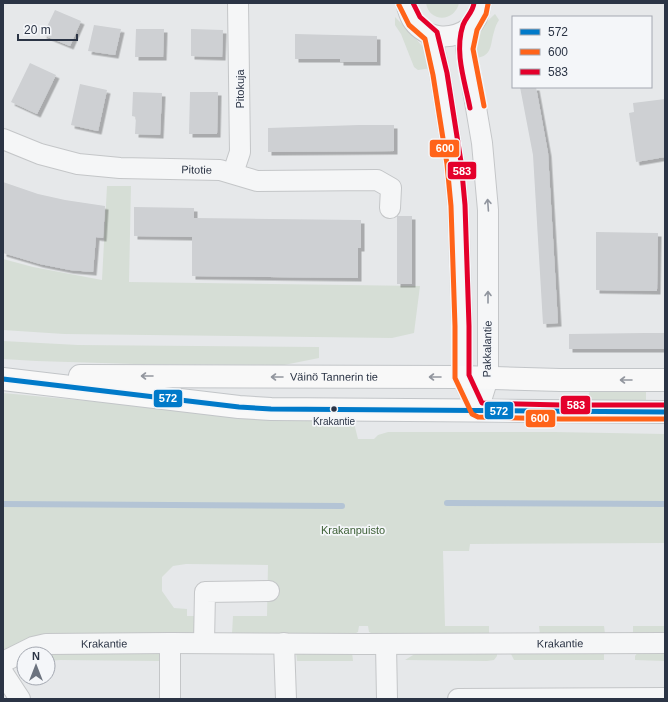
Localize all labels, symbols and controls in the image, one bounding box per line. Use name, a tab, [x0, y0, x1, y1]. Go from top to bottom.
scale bar	[18, 16, 77, 42]
legend	[512, 16, 652, 88]
text: 20 m	[24, 23, 51, 37]
text: 572	[548, 25, 568, 39]
text: 600	[548, 45, 568, 59]
text: 583	[548, 65, 568, 79]
street label: Pitokuja	[234, 69, 246, 109]
line badge: 600	[429, 139, 460, 158]
text: 600	[436, 142, 454, 154]
line badge: 583	[447, 161, 477, 180]
street label: Pitotie	[181, 163, 212, 176]
text: 583	[453, 165, 471, 177]
one-way arrow	[484, 199, 491, 212]
one-way arrow	[484, 291, 492, 304]
street label: Pakkalantie	[481, 320, 493, 378]
street label: Väinö Tannerin tie	[290, 371, 378, 383]
one-way arrow	[141, 372, 154, 380]
one-way arrow	[271, 373, 284, 381]
one-way arrow	[429, 373, 442, 381]
one-way arrow	[620, 376, 633, 384]
line badge: 572	[153, 389, 183, 408]
text: 572	[159, 392, 177, 404]
line badge: 583	[560, 395, 591, 415]
text: 583	[567, 399, 585, 411]
line badge: 572	[484, 401, 514, 420]
marker: Krakantie	[329, 404, 339, 414]
text: 572	[490, 405, 508, 417]
line badge: 600	[525, 409, 556, 428]
text: 600	[531, 412, 549, 424]
place label: Krakantie	[313, 416, 356, 427]
park label: Krakanpuisto	[321, 524, 385, 536]
street label: Krakantie	[81, 637, 127, 650]
street label: Krakantie	[537, 637, 583, 649]
north arrow	[16, 646, 56, 686]
text: N	[32, 650, 40, 662]

